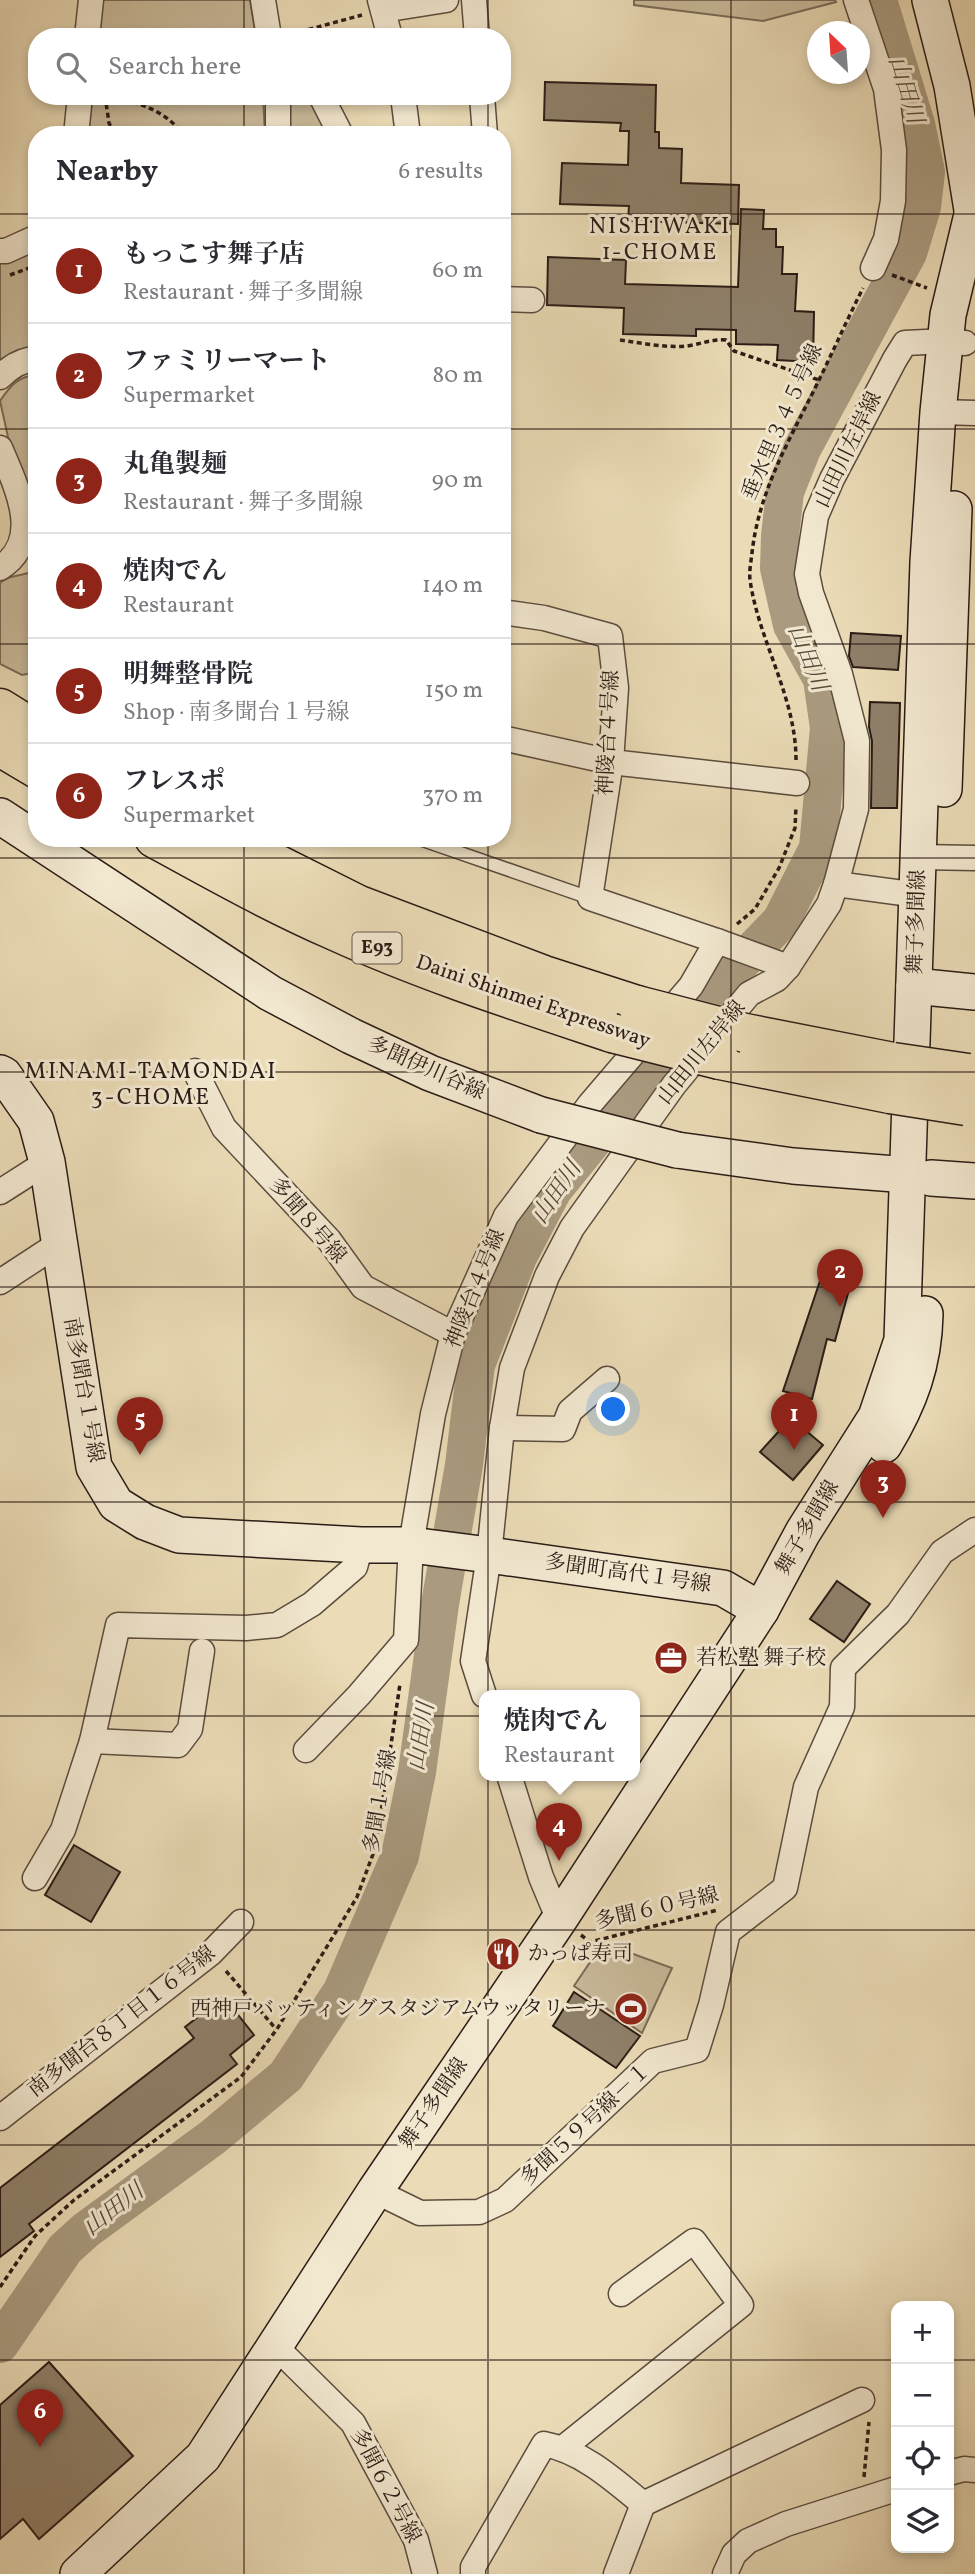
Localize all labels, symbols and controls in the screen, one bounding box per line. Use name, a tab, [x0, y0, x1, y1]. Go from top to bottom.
north arrow	[807, 21, 870, 84]
search box	[28, 28, 511, 105]
icon: search	[52, 48, 90, 86]
text: Search here	[108, 49, 241, 85]
water label: 山田川	[880, 52, 931, 131]
text: Nearby	[56, 151, 158, 193]
text: 6 results	[399, 156, 483, 188]
district label: NISHIWAKI 1-CHOME	[589, 211, 731, 269]
text: もっこす舞子店	[123, 237, 305, 273]
text: 1	[74, 255, 84, 287]
text: 60 m	[433, 255, 483, 287]
text: Restaurant · 舞子多聞線	[123, 277, 363, 309]
street label: 垂水里３４５号線	[736, 339, 830, 505]
text: ファミリーマート	[123, 344, 330, 380]
text: 2	[73, 360, 85, 392]
text: 80 m	[433, 360, 483, 392]
text: Supermarket	[123, 380, 255, 412]
street label: 山田川左岸線	[808, 387, 890, 513]
text: 丸亀製麺	[123, 447, 227, 483]
text: 3	[73, 465, 85, 497]
text: 90 m	[432, 465, 483, 497]
text: Restaurant · 舞子多聞線	[123, 487, 363, 519]
text: 焼肉でん	[123, 554, 227, 590]
text: 4	[72, 570, 86, 602]
text: 140 m	[422, 570, 483, 602]
text: Restaurant	[123, 590, 234, 622]
water label: 山田川	[779, 620, 836, 699]
text: 明舞整骨院	[123, 657, 253, 693]
street label: 神陵台４号線	[591, 669, 627, 797]
text: 5	[73, 675, 85, 707]
text: 150 m	[425, 675, 483, 707]
text: Shop · 南多聞台１号線	[123, 697, 350, 729]
text: フレスポ	[123, 764, 225, 800]
text: 6	[73, 780, 85, 812]
text: 370 m	[422, 780, 483, 812]
text: Supermarket	[123, 800, 255, 832]
street label: 舞子多聞線	[901, 869, 933, 975]
road number: E93	[352, 932, 402, 964]
street label: Daini Shinmei Expressway	[412, 948, 655, 1056]
street label: 山田川左岸線	[651, 995, 753, 1111]
street label: 多聞伊川谷線	[363, 1030, 489, 1108]
district label: MINAMI-TAMONDAI 3-CHOME	[24, 1056, 278, 1114]
water label: 山田川	[524, 1153, 591, 1231]
street label: 多聞８号線	[262, 1172, 352, 1270]
street label: 神陵台４号線	[439, 1225, 513, 1353]
pin: 2	[817, 1249, 863, 1307]
street label: 南多聞台１号線	[56, 1315, 110, 1465]
your location	[596, 1392, 630, 1426]
pin: 1	[771, 1392, 817, 1450]
pin: 5	[117, 1397, 163, 1455]
pin: 3	[860, 1460, 906, 1518]
street label: 舞子多聞線	[769, 1475, 847, 1581]
street label: 多聞町高代１号線	[543, 1548, 713, 1600]
office icon: 若松塾 舞子校	[652, 1639, 690, 1677]
place label: 若松塾 舞子校	[696, 1644, 826, 1673]
popup	[479, 1690, 640, 1781]
water label: 山田川	[401, 1697, 444, 1774]
text: 焼肉でん	[504, 1704, 608, 1740]
text: Restaurant	[504, 1740, 615, 1772]
street label: 多聞１号線	[358, 1747, 404, 1855]
pin: 4	[536, 1803, 582, 1861]
street label: 多聞６０号線	[592, 1881, 722, 1937]
restaurant icon: かっぱ寿司	[484, 1935, 522, 1973]
street label: 南多聞台８丁目１６号線	[22, 1939, 222, 2105]
place label: かっぱ寿司	[528, 1940, 633, 1969]
sports icon: 西神戸バッティングスタジアムウッタリーナ	[612, 1990, 650, 2028]
place label: 西神戸バッティングスタジアムウッタリーナ	[190, 1995, 606, 2024]
street label: 舞子多聞線	[393, 2052, 475, 2156]
street label: 多聞５９号線－１	[515, 2057, 657, 2193]
water label: 山田川	[77, 2174, 153, 2244]
map controls	[891, 2301, 954, 2553]
button: +	[891, 2301, 954, 2364]
button: −	[891, 2364, 954, 2427]
pin: 6	[17, 2389, 63, 2447]
street label: 多聞６２号線	[343, 2424, 427, 2548]
button: locate	[891, 2427, 954, 2490]
button: layers	[891, 2490, 954, 2553]

